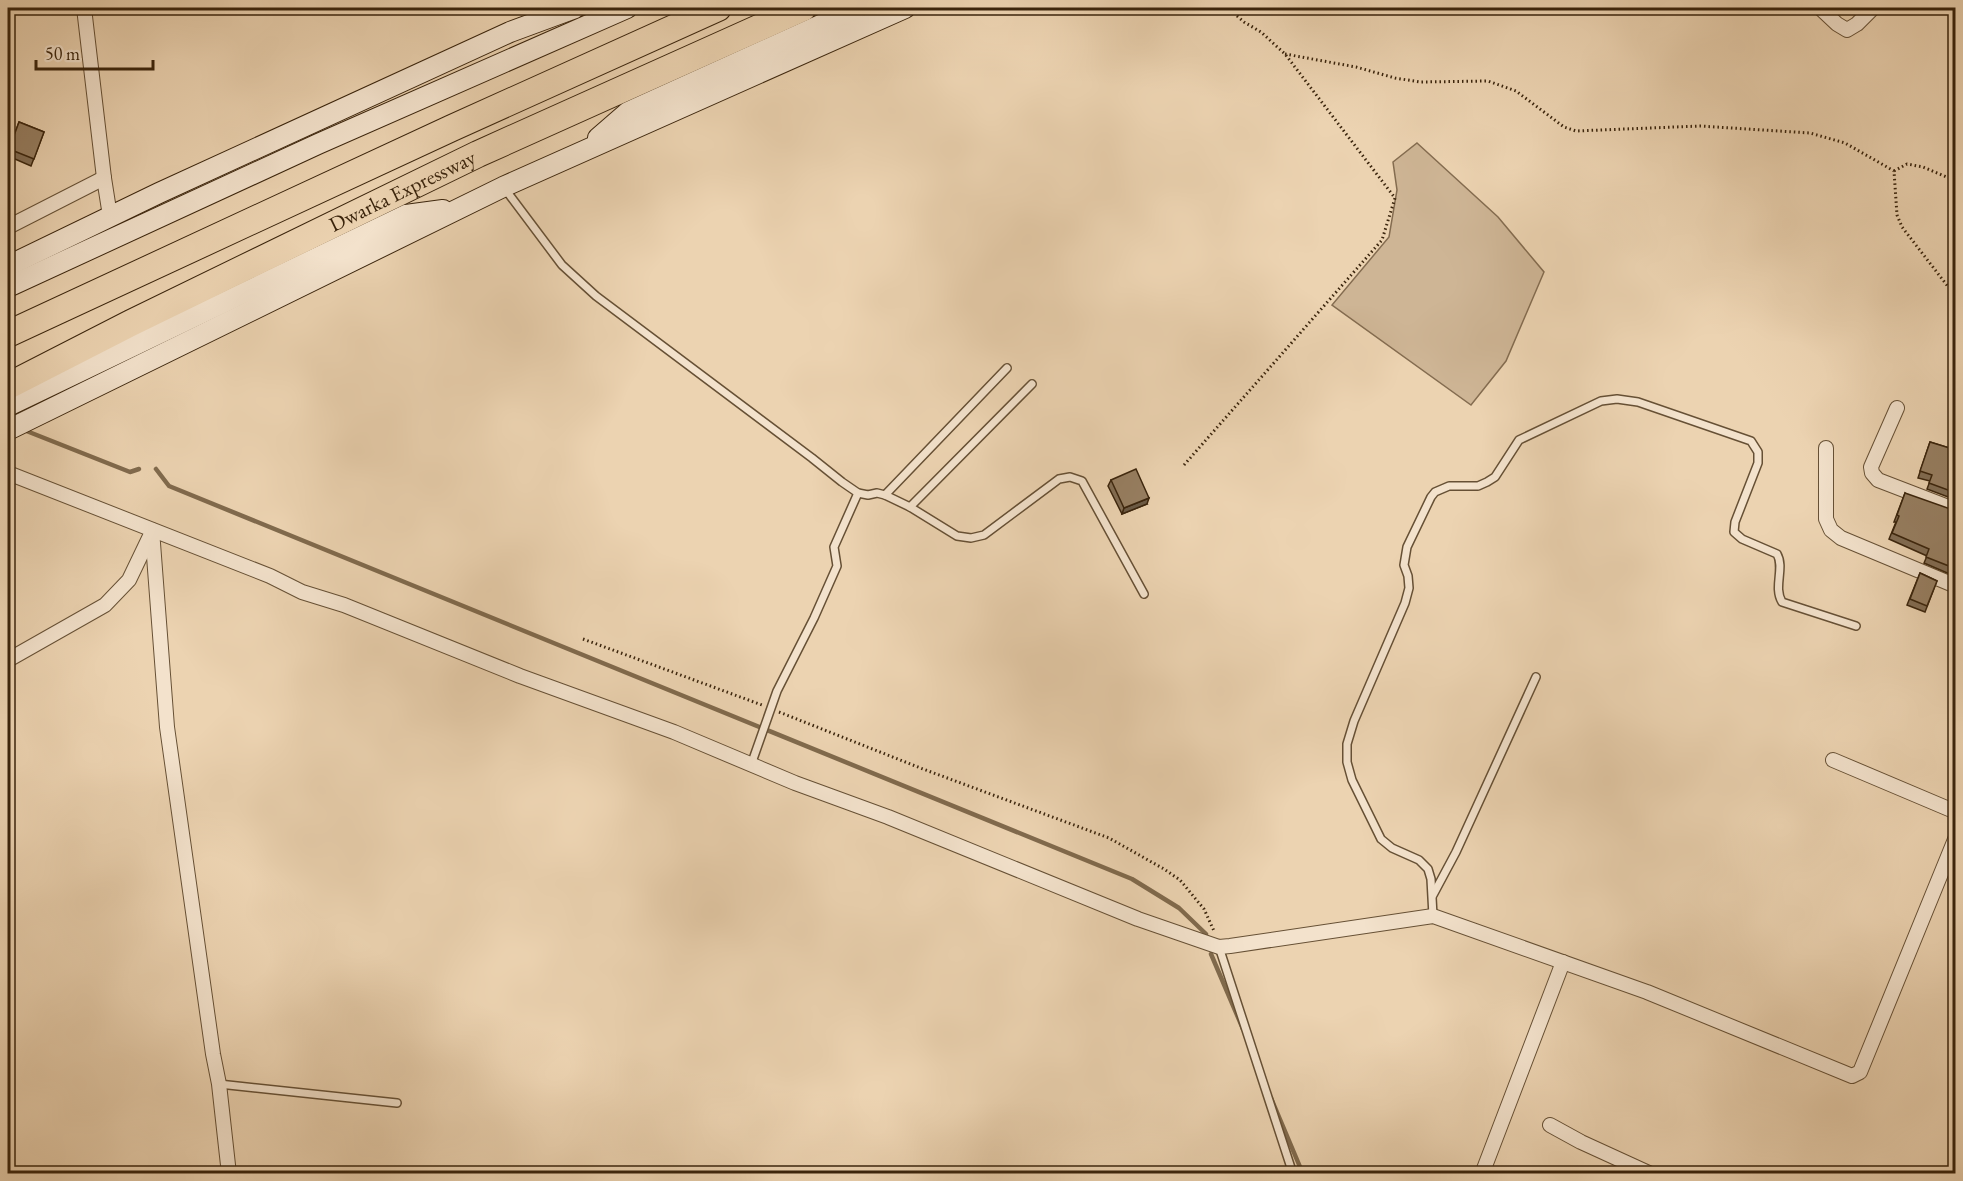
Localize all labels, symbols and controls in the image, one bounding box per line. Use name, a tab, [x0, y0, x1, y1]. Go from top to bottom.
scale bar	[36, 33, 153, 71]
text: 50 m	[45, 42, 80, 65]
street label: Dwarka Expressway	[324, 143, 481, 238]

